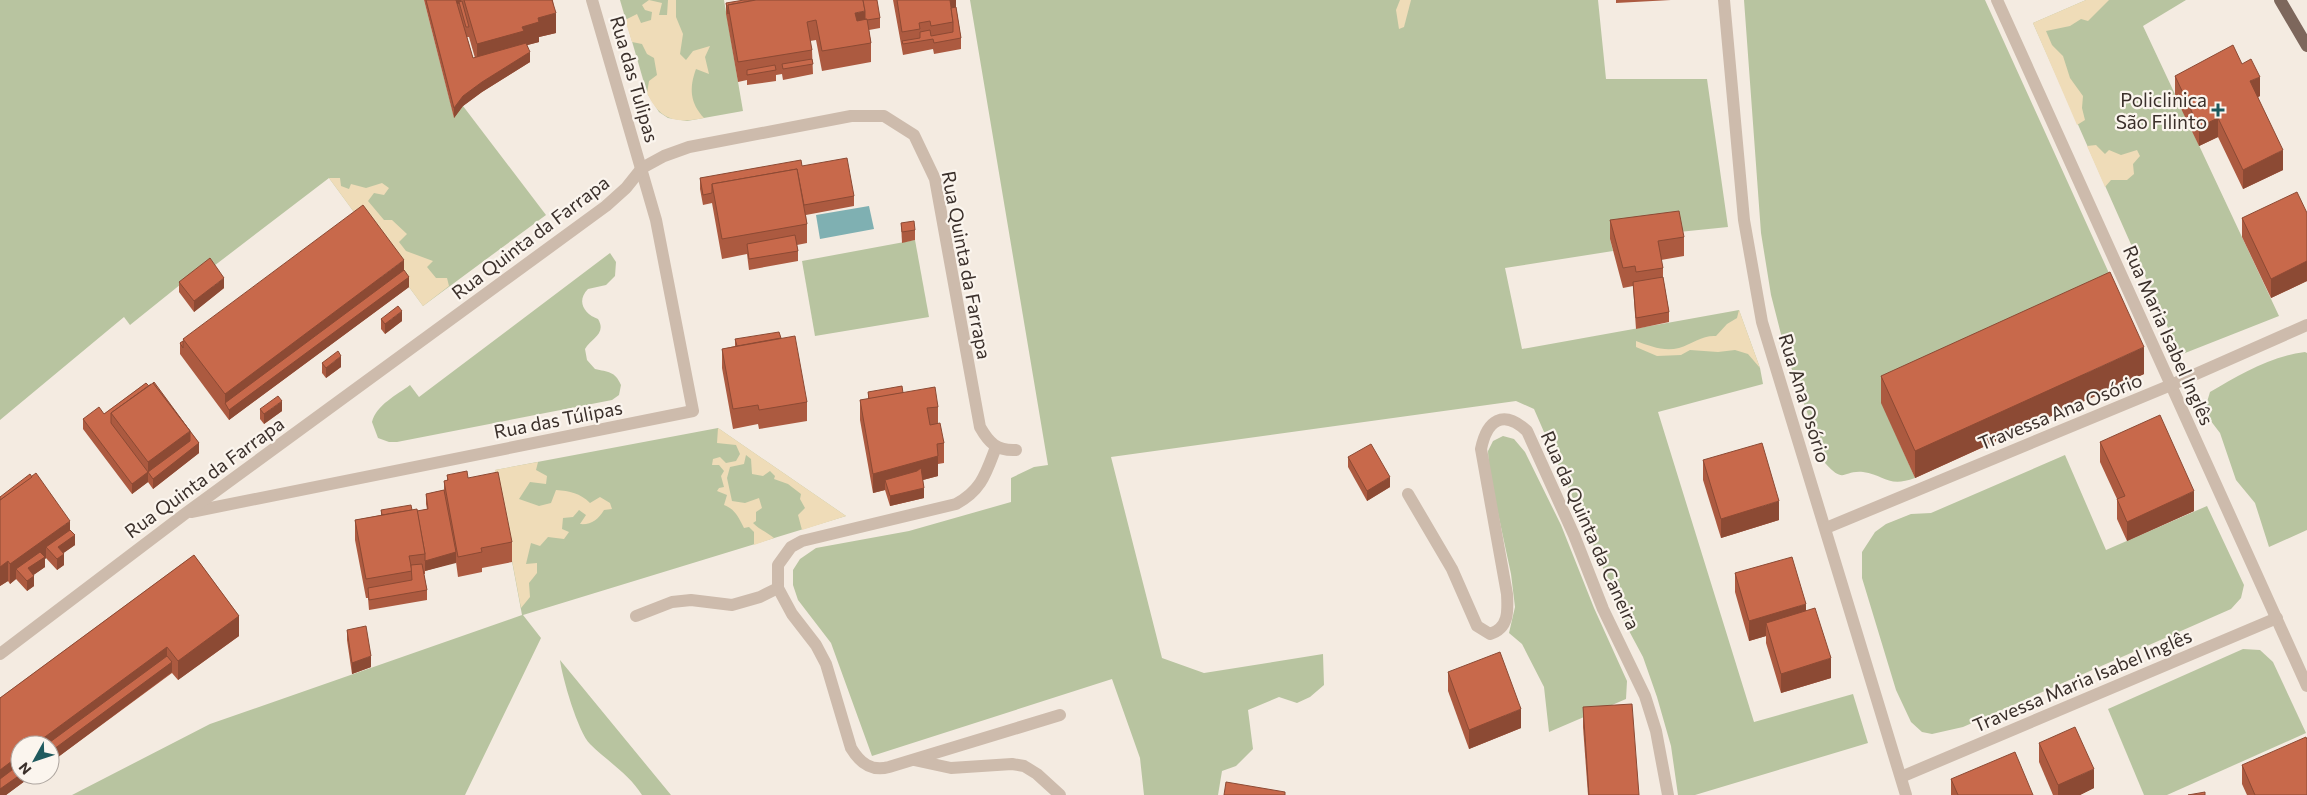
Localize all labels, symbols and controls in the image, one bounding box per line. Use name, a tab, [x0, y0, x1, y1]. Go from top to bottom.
street label: Rua das Tulipas	[606, 13, 664, 145]
place label: Policlinica São Filinto	[2116, 88, 2207, 133]
marker: Policlinica São Filinto	[2211, 103, 2225, 117]
street label: Rua Quinta da Farrapa	[937, 169, 997, 361]
street label: Rua Quinta da Farrapa	[447, 170, 613, 304]
street label: Rua Maria Isabel Inglês	[2119, 242, 2219, 428]
street label: Rua Ana Osório	[1774, 331, 1836, 465]
street label: Travessa Ana Osório	[1975, 368, 2145, 454]
street label: Rua das Túlipas	[492, 395, 624, 443]
street label: Rua Quinta da Farrapa	[120, 412, 288, 542]
street label: Rua da Quinta da Caneira	[1537, 427, 1645, 633]
street label: Travessa Maria Isabel Inglês	[1969, 623, 2195, 737]
north arrow	[10, 735, 60, 785]
text: N	[15, 759, 35, 778]

